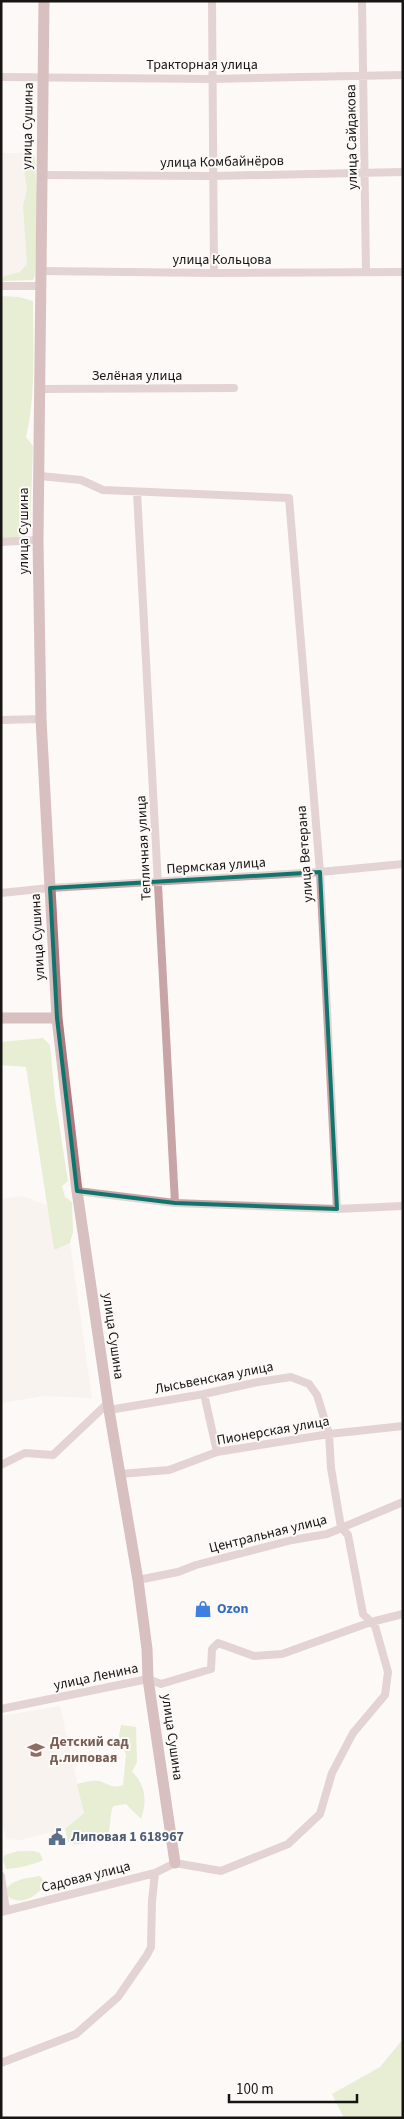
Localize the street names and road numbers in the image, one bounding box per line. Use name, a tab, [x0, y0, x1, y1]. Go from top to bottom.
street label: Тракторная улица	[146, 55, 258, 75]
street label: улица Сушина	[17, 82, 39, 170]
street label: улица Сайдакова	[341, 84, 363, 190]
street label: улица Комбайнёров	[160, 151, 284, 173]
street label: улица Кольцова	[173, 250, 271, 270]
street label: Зелёная улица	[92, 366, 182, 386]
street label: улица Сушина	[14, 487, 34, 575]
street label: Тепличная улица	[131, 795, 157, 901]
street label: улица Ветерана	[292, 805, 318, 903]
street label: Пермская улица	[166, 853, 266, 879]
street label: улица Сушина	[26, 893, 50, 981]
street label: улица Сушина	[97, 1291, 129, 1381]
street label: Лысьвенская улица	[153, 1357, 275, 1399]
street label: Пионерская улица	[215, 1411, 331, 1451]
street label: Центральная улица	[207, 1510, 329, 1558]
street label: улица Ленина	[52, 1658, 140, 1696]
street label: улица Сушина	[156, 1692, 188, 1782]
street label: Садовая улица	[39, 1856, 133, 1898]

